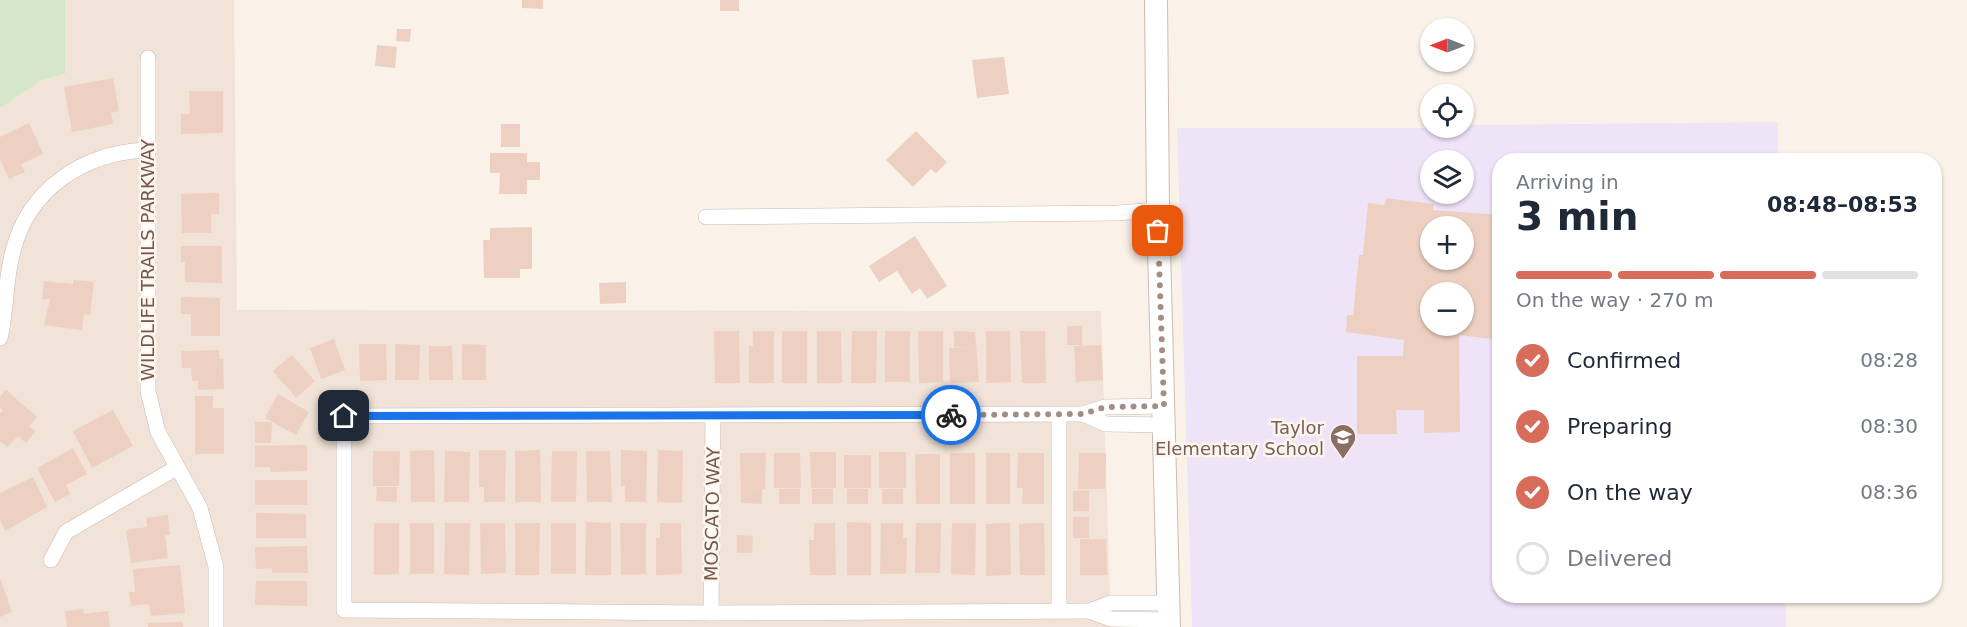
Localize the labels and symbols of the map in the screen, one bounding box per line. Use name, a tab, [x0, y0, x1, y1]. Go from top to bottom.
north arrow	[1420, 18, 1474, 72]
street label: WILDLIFE TRAILS PARKWAY	[137, 138, 158, 381]
pin	[1132, 205, 1183, 256]
courier	[921, 385, 981, 445]
pin	[318, 390, 369, 441]
place label: Taylor Elementary School	[1155, 417, 1325, 459]
school or university icon: Taylor Elementary School	[1328, 422, 1358, 460]
street label: MOSCATO WAY	[700, 446, 724, 581]

